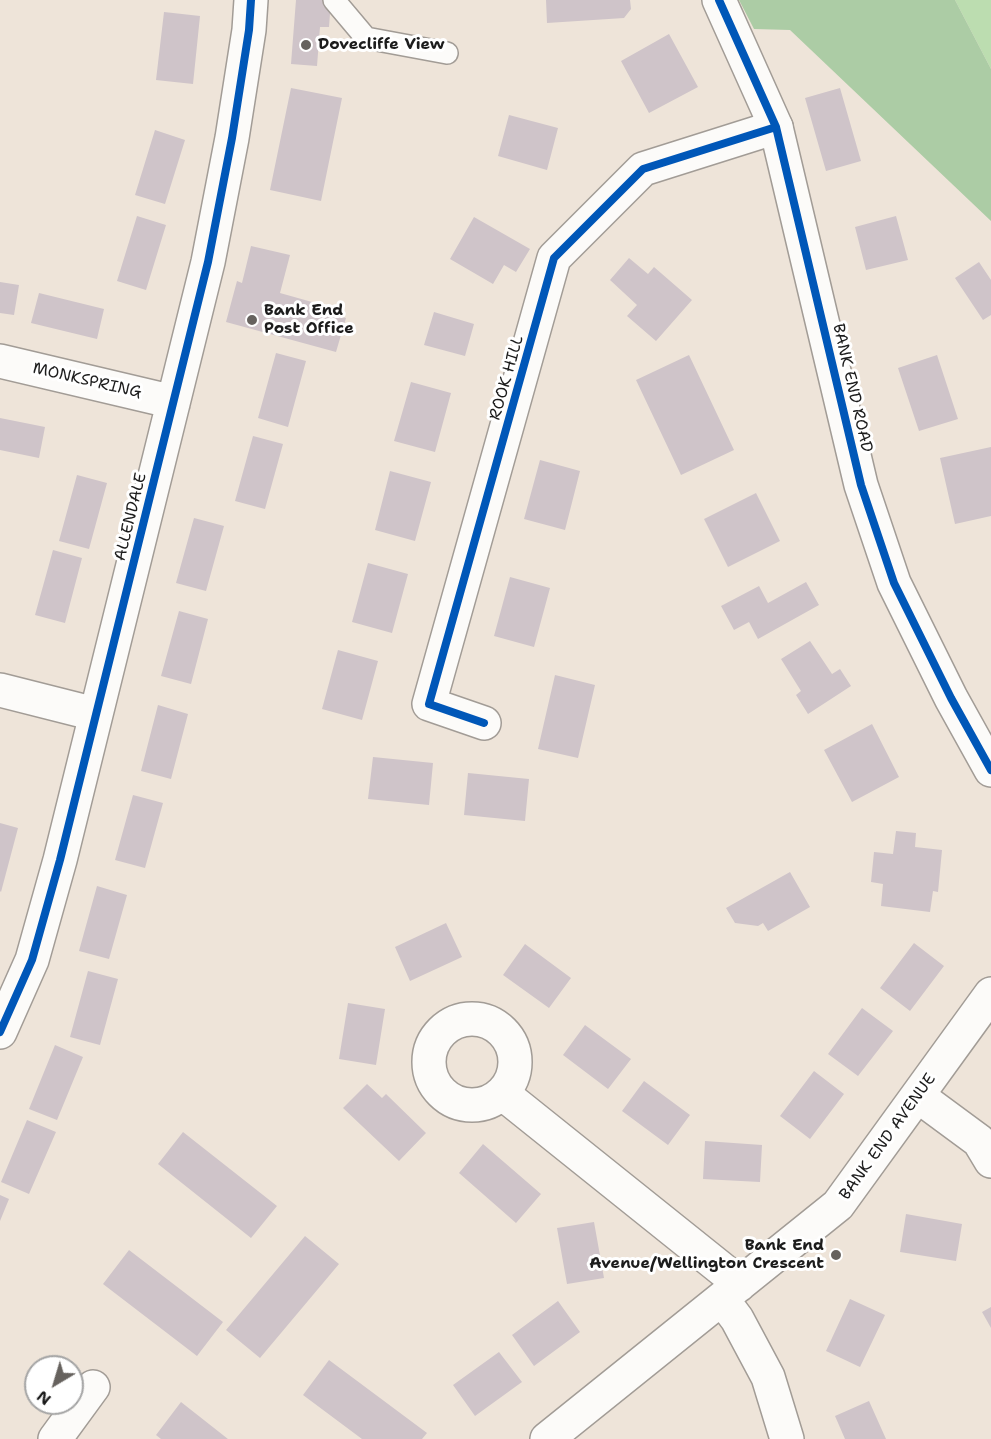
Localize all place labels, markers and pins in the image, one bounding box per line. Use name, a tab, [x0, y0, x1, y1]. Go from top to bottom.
place label: Dovecliffe View	[318, 35, 445, 55]
marker: Dovecliffe View	[299, 38, 313, 52]
place label: Bank End Post Office	[264, 301, 354, 339]
marker: Bank End Post Office	[245, 313, 259, 327]
place label: Bank End Avenue/Wellington Crescent	[589, 1236, 824, 1274]
marker: Bank End Avenue/Wellington Crescent	[829, 1248, 843, 1262]

